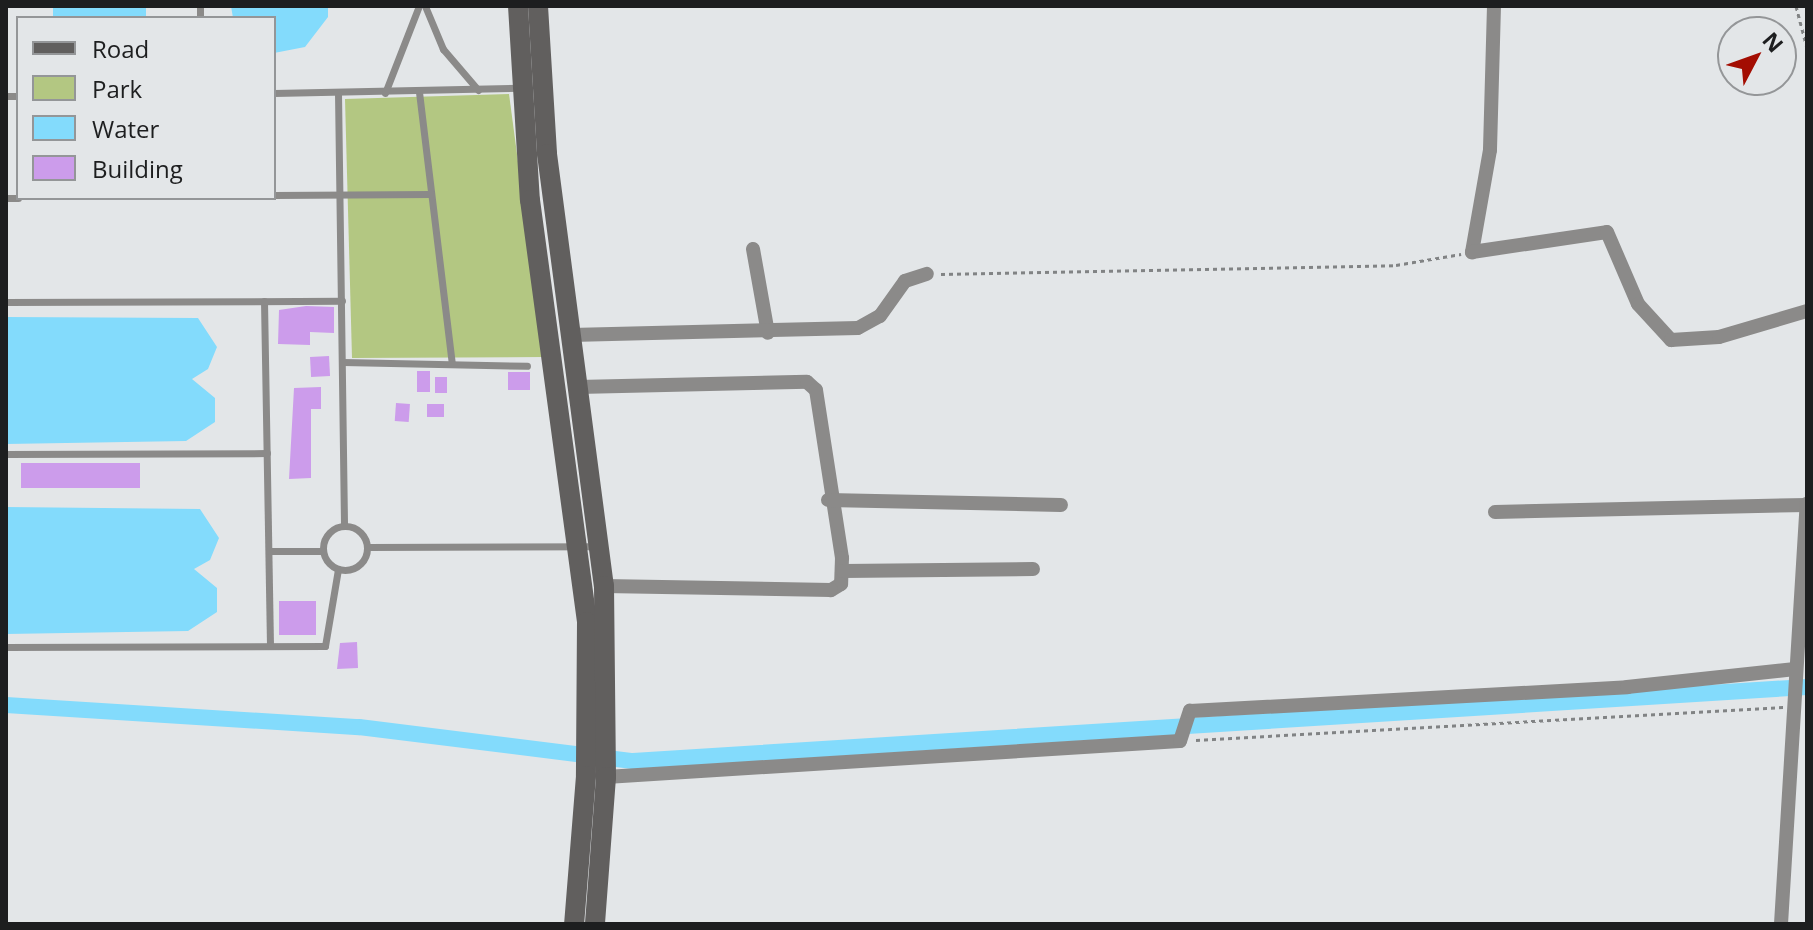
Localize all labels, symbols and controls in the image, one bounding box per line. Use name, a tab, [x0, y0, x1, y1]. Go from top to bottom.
legend	[16, 16, 276, 200]
north arrow	[1717, 16, 1797, 96]
text: N	[1756, 25, 1791, 58]
text: Road	[92, 32, 149, 65]
text: Park	[92, 72, 142, 105]
text: Water	[92, 112, 159, 145]
text: Building	[92, 152, 183, 185]

